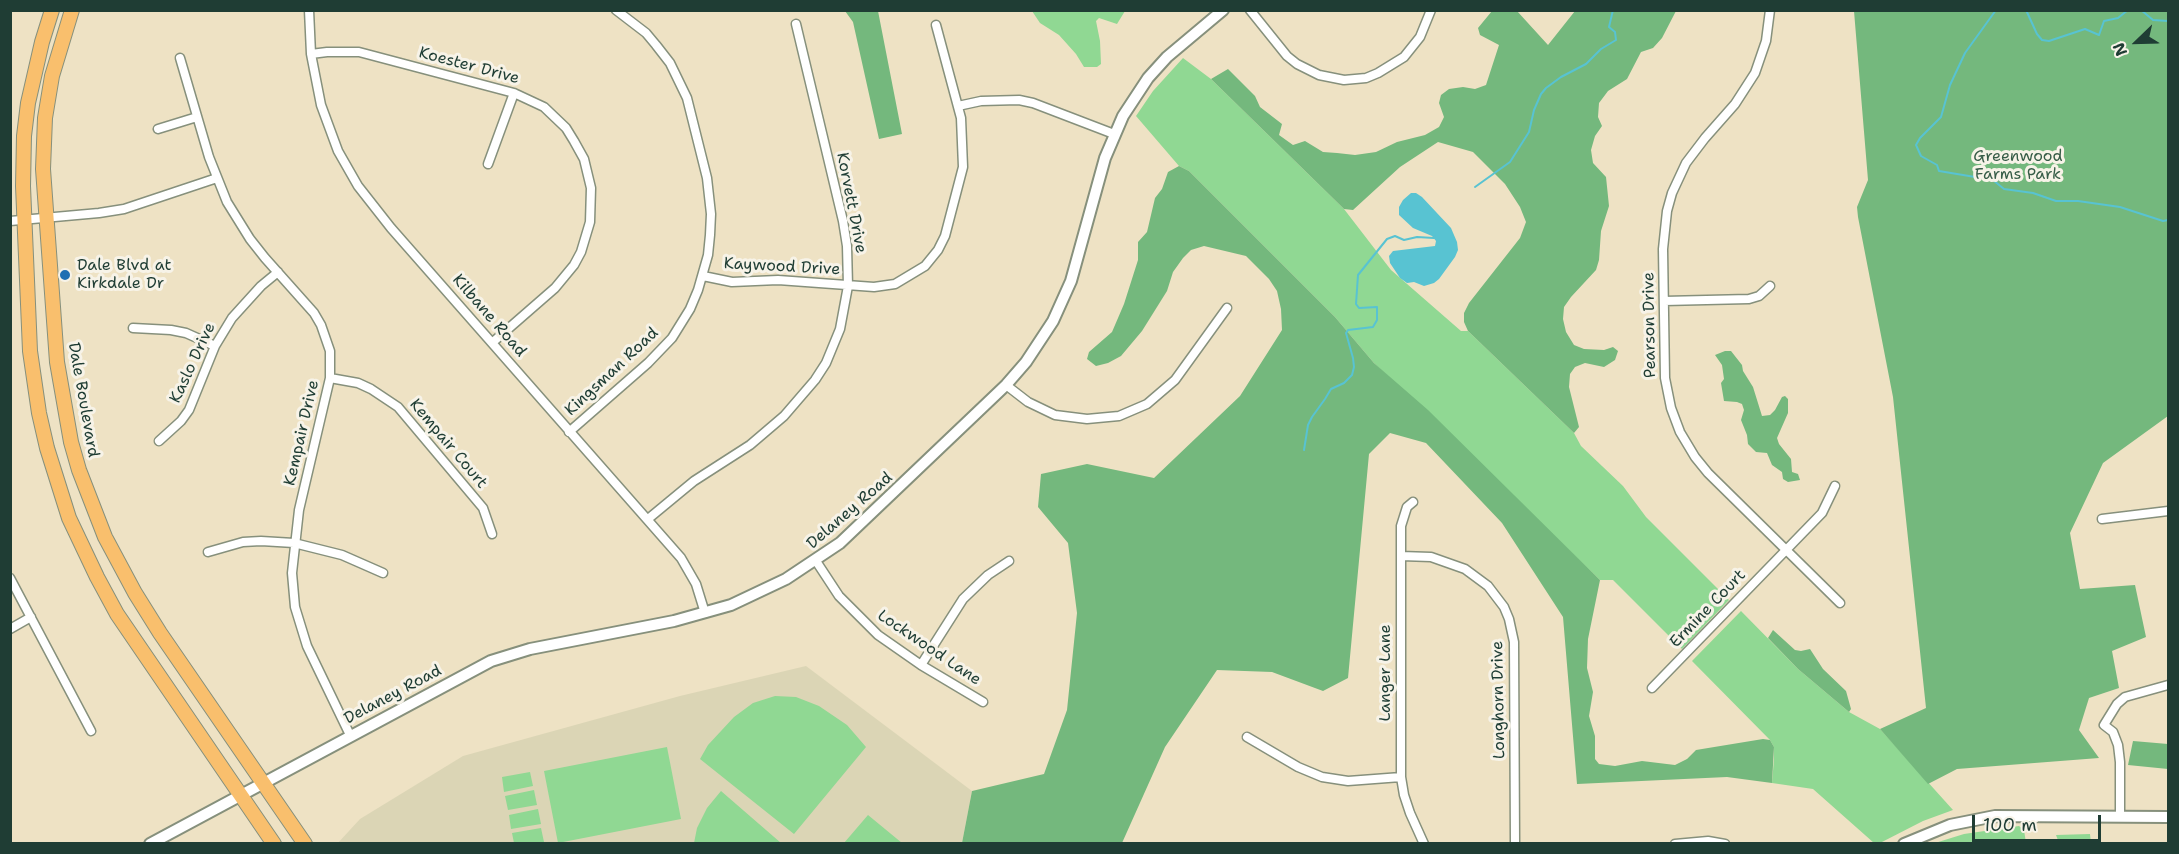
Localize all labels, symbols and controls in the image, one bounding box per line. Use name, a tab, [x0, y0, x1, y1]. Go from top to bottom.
north arrow	[2107, 12, 2167, 72]
text: N	[2108, 39, 2132, 59]
street label: Koester Drive	[417, 43, 521, 89]
park label: Greenwood Farms Park	[1973, 147, 2063, 185]
street label: Korvett Drive	[832, 151, 870, 255]
street label: Kaywood Drive	[723, 254, 841, 280]
place label: Dale Blvd at Kirkdale Dr	[77, 256, 172, 294]
marker: Dale Blvd at Kirkdale Dr	[58, 268, 72, 282]
street label: Kilbane Road	[448, 271, 530, 361]
street label: Pearson Drive	[1639, 272, 1661, 378]
street label: Kaslo Drive	[166, 320, 220, 406]
street label: Kingsman Road	[561, 324, 663, 420]
street label: Dale Boulevard	[63, 341, 103, 459]
street label: Kempair Drive	[281, 378, 323, 488]
street label: Kempair Court	[405, 395, 491, 493]
street label: Delaney Road	[803, 469, 897, 553]
street label: Ermine Court	[1666, 566, 1750, 652]
street label: Lockwood Lane	[874, 606, 984, 690]
street label: Langer Lane	[1376, 624, 1396, 722]
street label: Longhorn Drive	[1488, 641, 1510, 759]
street label: Delaney Road	[341, 661, 445, 729]
scale bar	[1975, 803, 2104, 841]
text: 100 m	[1983, 813, 2037, 837]

